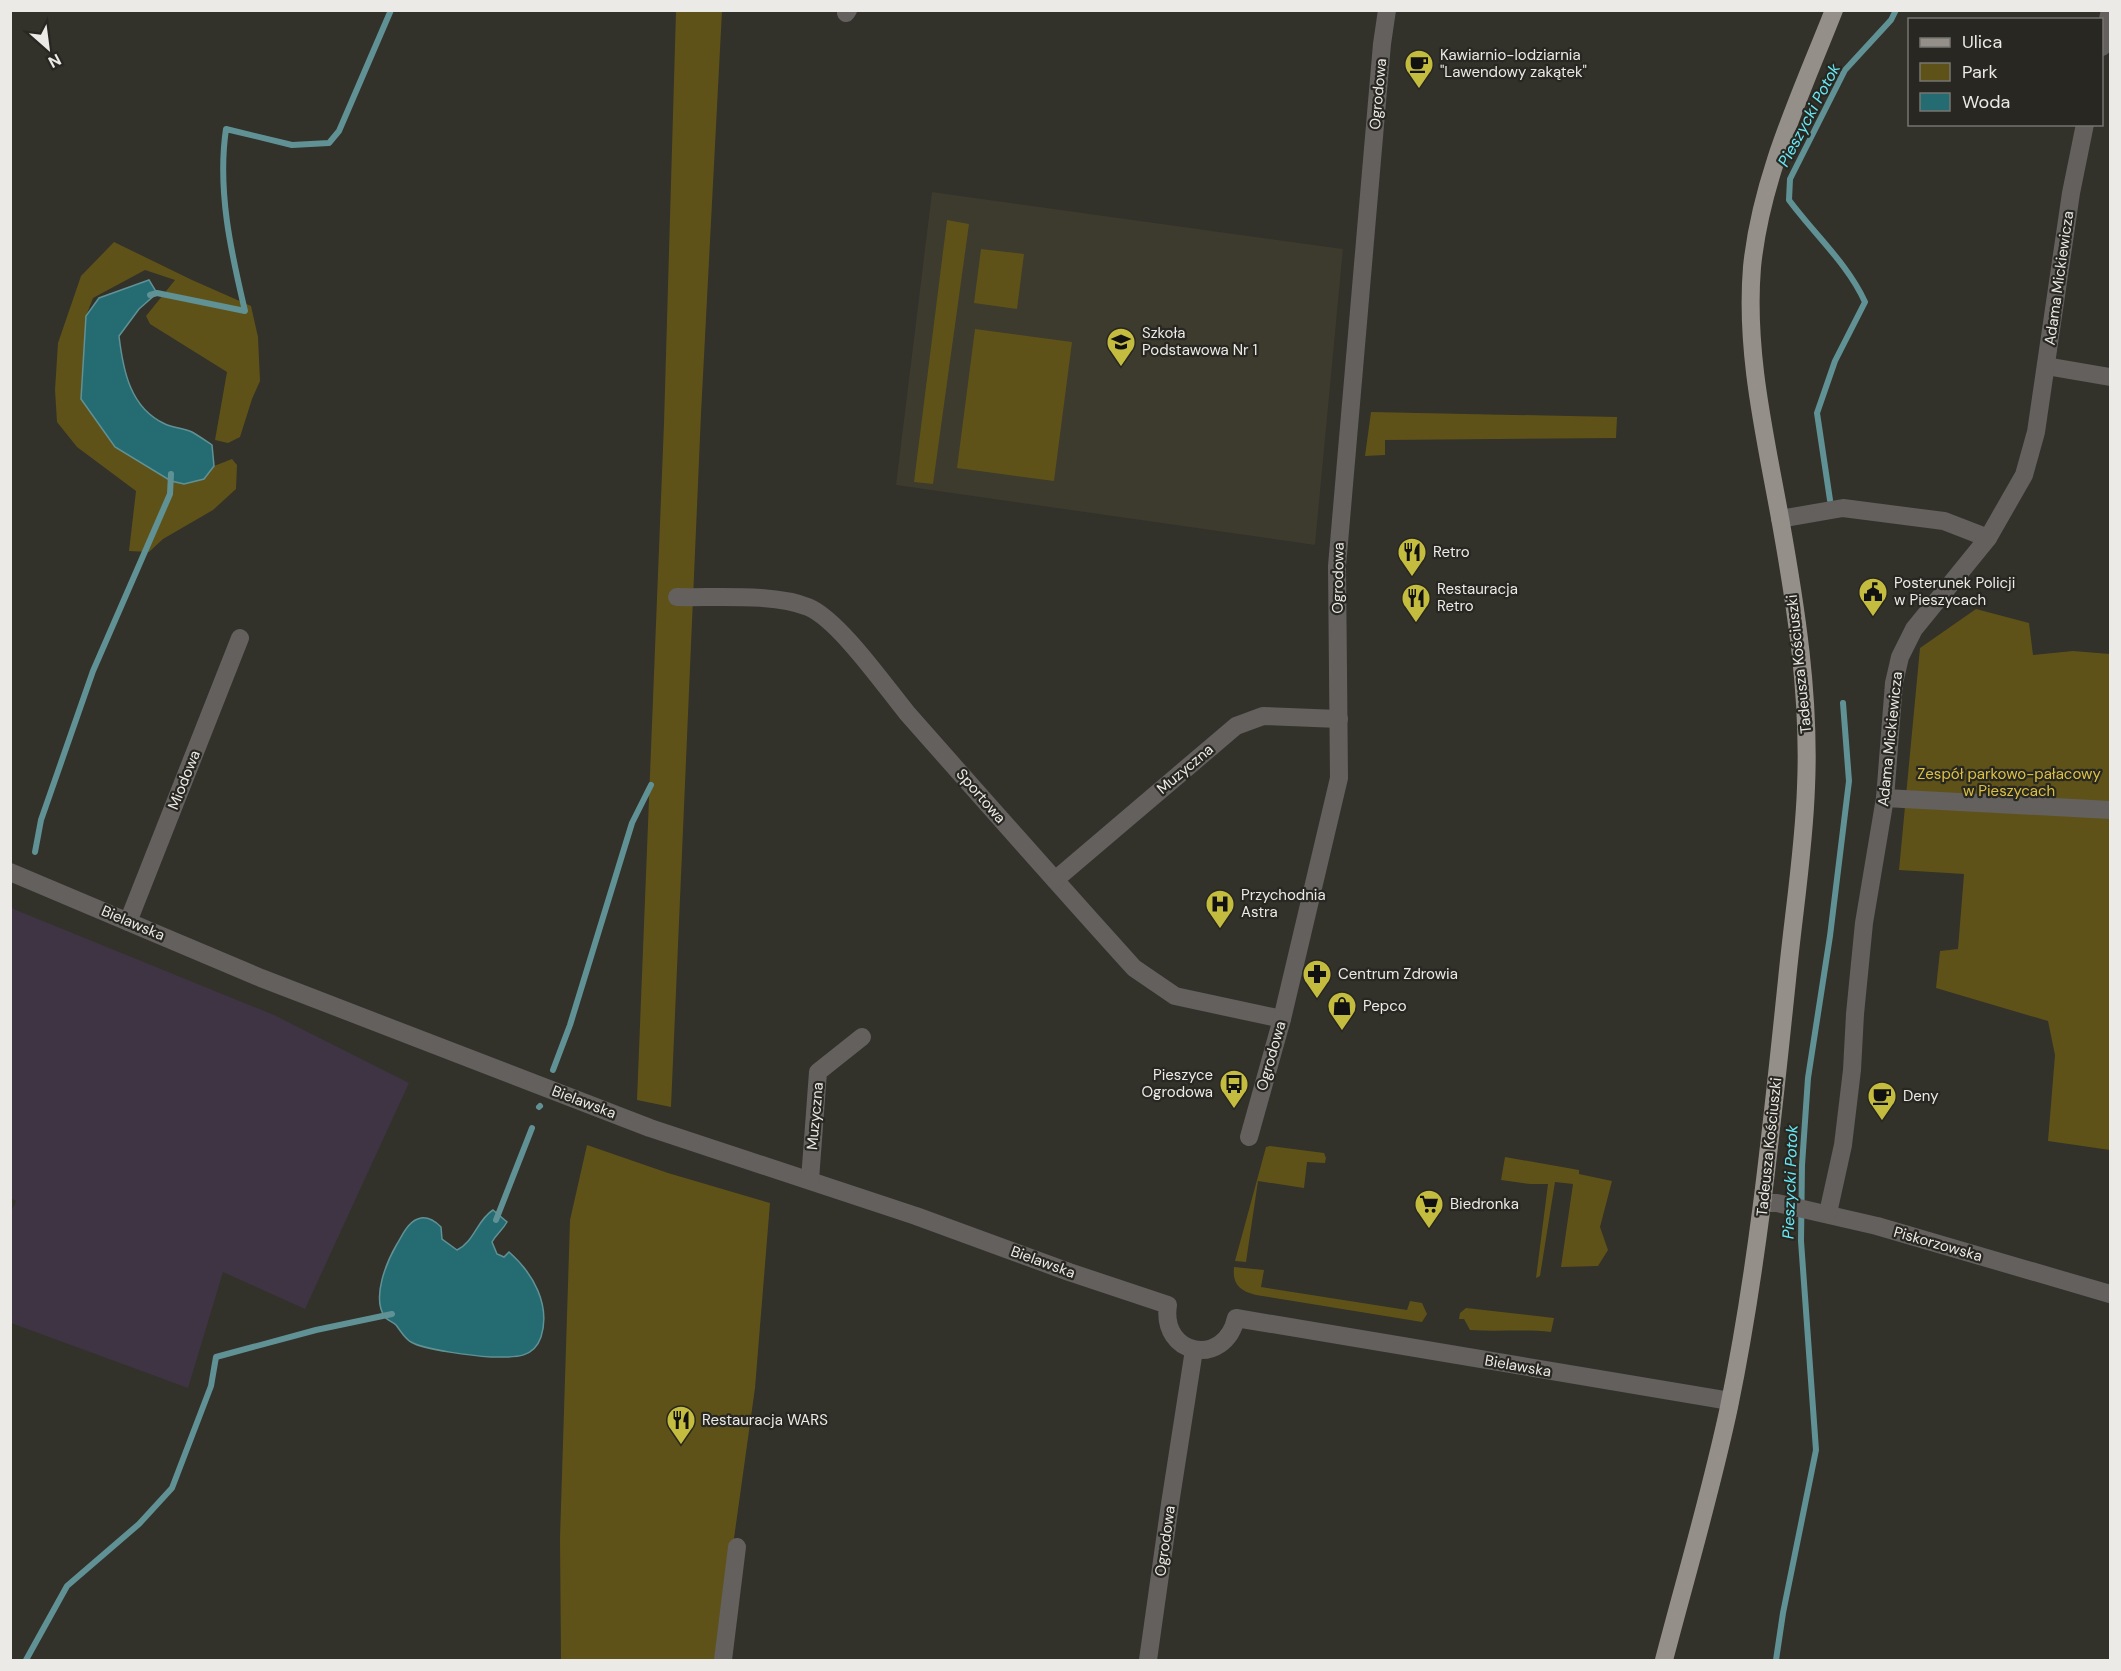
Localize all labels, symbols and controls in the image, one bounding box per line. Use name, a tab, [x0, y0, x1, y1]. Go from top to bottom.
north arrow	[18, 18, 78, 78]
legend	[1908, 18, 2103, 126]
text: Ulica	[1962, 30, 2002, 54]
place label: Kawiarnio-lodziarnia "Lawendowy zakątek"	[1440, 45, 1587, 82]
cafe icon: Kawiarnio-lodziarnia "Lawendowy zakątek"	[1403, 48, 1435, 90]
text: N	[45, 49, 65, 73]
street label: Ogrodowa	[1365, 58, 1391, 130]
water label: Pieszycki Potok	[1773, 59, 1845, 170]
text: Park	[1962, 60, 1998, 84]
text: Woda	[1962, 90, 2010, 114]
street label: Adama Mickiewicza	[2040, 210, 2078, 346]
place label: Szkoła Podstawowa Nr 1	[1142, 323, 1257, 360]
school or university icon: Szkoła Podstawowa Nr 1	[1105, 326, 1137, 368]
restaurant icon: Retro	[1396, 536, 1428, 578]
street label: Ogrodowa	[1327, 542, 1349, 614]
place label: Retro	[1433, 542, 1470, 562]
place label: Posterunek Policji w Pieszycach	[1894, 573, 2015, 610]
public building icon: Posterunek Policji w Pieszycach	[1857, 576, 1889, 618]
place label: Restauracja Retro	[1437, 579, 1518, 616]
restaurant icon: Restauracja Retro	[1400, 582, 1432, 624]
street label: Tadeusza Kościuszki	[1782, 594, 1816, 734]
street label: Adama Mickiewicza	[1873, 671, 1907, 807]
street label: Muzyczna	[1153, 740, 1217, 798]
street label: Miodowa	[163, 747, 205, 813]
street label: Sportowa	[952, 764, 1010, 828]
park label: Zespół parkowo-pałacowy w Pieszycach	[1917, 764, 2101, 801]
place label: Przychodnia Astra	[1241, 885, 1326, 922]
hospital icon: Przychodnia Astra	[1204, 888, 1236, 930]
street label: Bielawska	[98, 901, 168, 945]
pharmacy icon: Centrum Zdrowia	[1301, 958, 1333, 1000]
place label: Centrum Zdrowia	[1338, 964, 1458, 984]
shop icon: Pepco	[1326, 990, 1358, 1032]
place label: Pepco	[1363, 996, 1407, 1016]
street label: Ogrodowa	[1252, 1019, 1290, 1093]
place label: Pieszyce Ogrodowa	[1142, 1065, 1213, 1102]
bus stop icon: Pieszyce Ogrodowa	[1218, 1068, 1250, 1110]
street label: Tadeusza Kościuszki	[1752, 1077, 1786, 1217]
cafe icon: Deny	[1866, 1080, 1898, 1122]
street label: Bielawska	[549, 1081, 619, 1123]
street label: Muzyczna	[802, 1081, 828, 1151]
place label: Deny	[1903, 1086, 1939, 1106]
water label: Pieszycki Potok	[1778, 1124, 1803, 1239]
supermarket icon: Biedronka	[1413, 1188, 1445, 1230]
place label: Biedronka	[1450, 1194, 1519, 1214]
street label: Piskorzowska	[1891, 1222, 1985, 1266]
street label: Bielawska	[1008, 1241, 1078, 1283]
street label: Bielawska	[1483, 1350, 1553, 1382]
restaurant icon: Restauracja WARS	[665, 1404, 697, 1446]
place label: Restauracja WARS	[702, 1410, 828, 1430]
street label: Ogrodowa	[1150, 1504, 1180, 1578]

